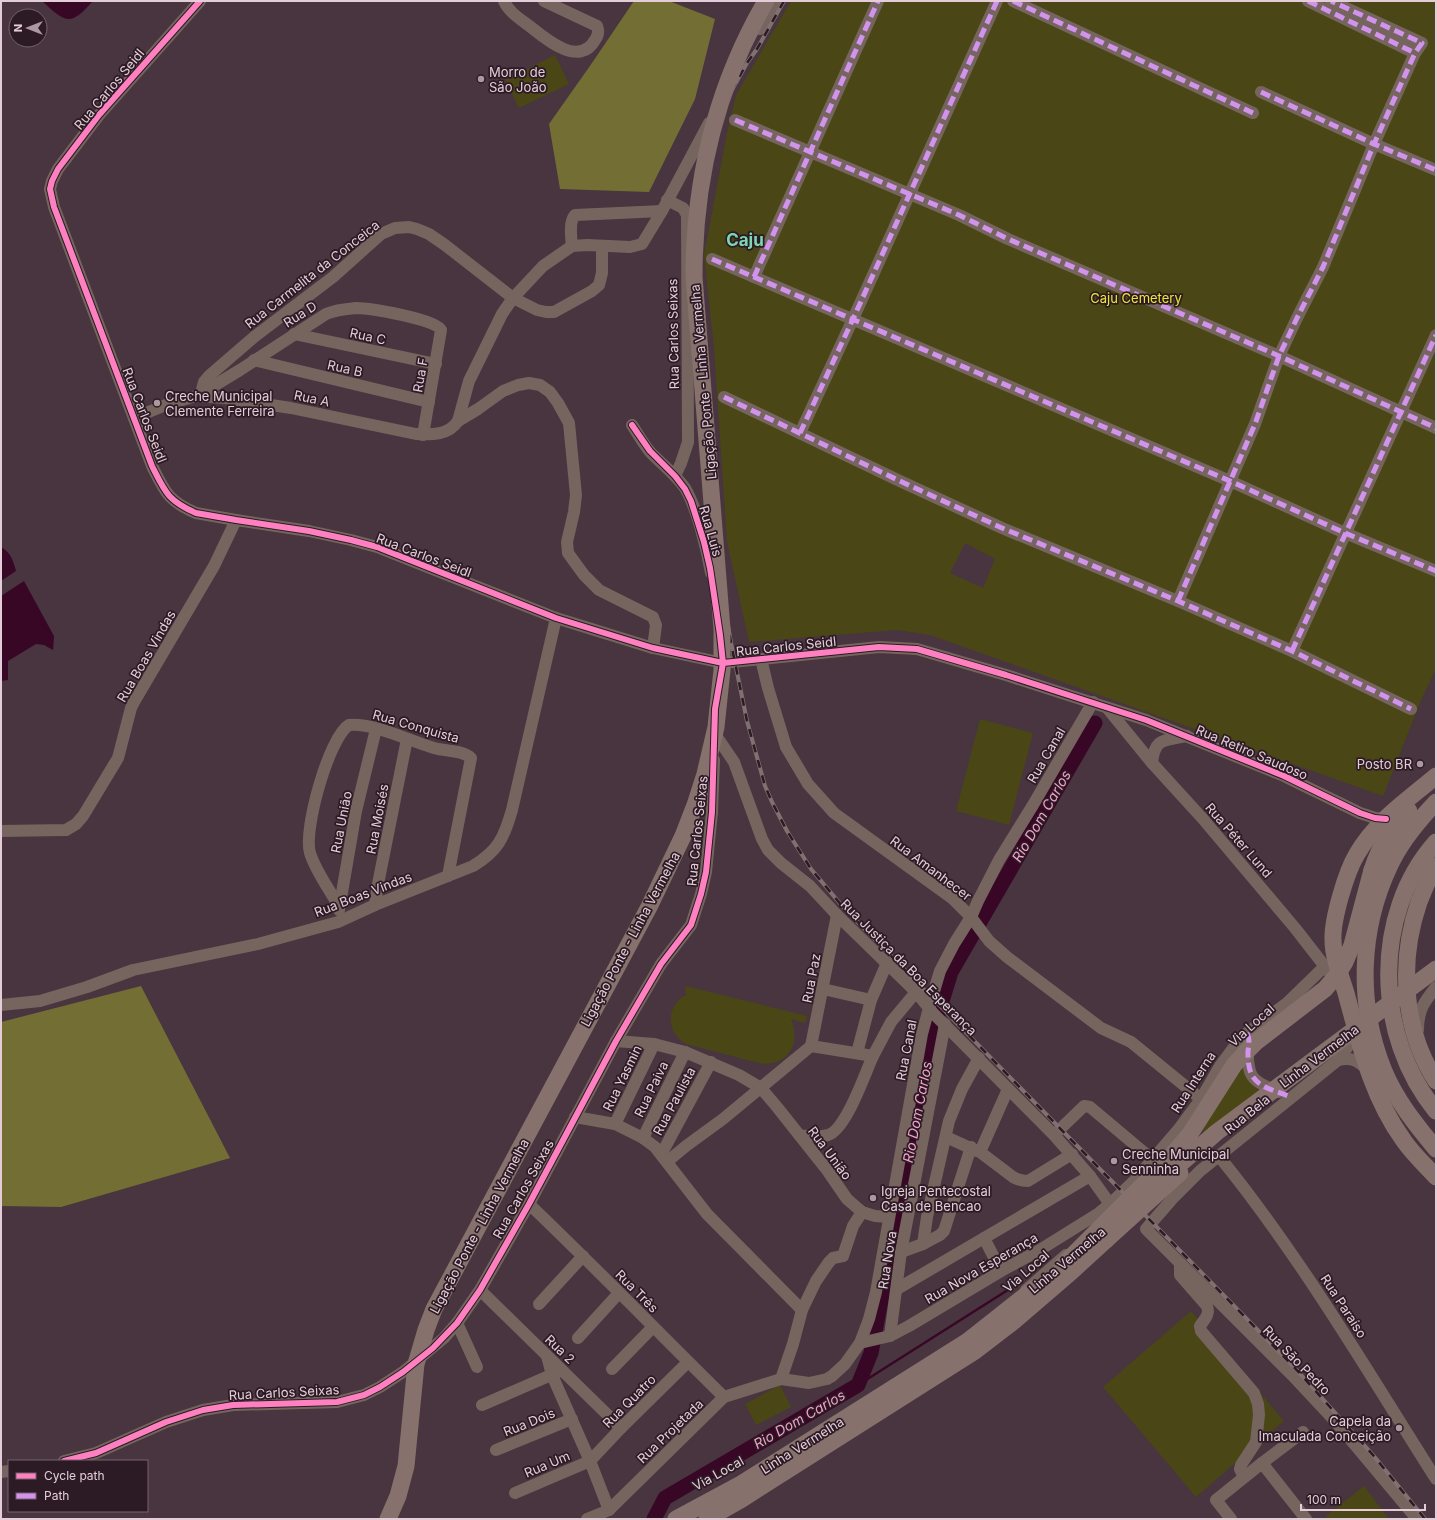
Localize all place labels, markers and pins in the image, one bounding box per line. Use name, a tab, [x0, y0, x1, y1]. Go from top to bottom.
place label: Morro de São João	[489, 64, 547, 95]
marker: Morro de São João	[476, 74, 486, 84]
place label: Creche Municipal Clemente Ferreira	[165, 388, 275, 419]
marker: Creche Municipal Clemente Ferreira	[152, 398, 162, 408]
place label: Posto BR	[1357, 756, 1412, 772]
marker: Posto BR	[1415, 759, 1425, 769]
place label: Creche Municipal Senninha	[1122, 1146, 1229, 1177]
marker: Creche Municipal Senninha	[1109, 1156, 1119, 1166]
place label: Igreja Pentecostal Casa de Bencao	[881, 1183, 991, 1214]
marker: Igreja Pentecostal Casa de Bencao	[868, 1193, 878, 1203]
place label: Capela da Imaculada Conceição	[1259, 1413, 1391, 1444]
marker: Capela da Imaculada Conceição	[1394, 1423, 1404, 1433]

